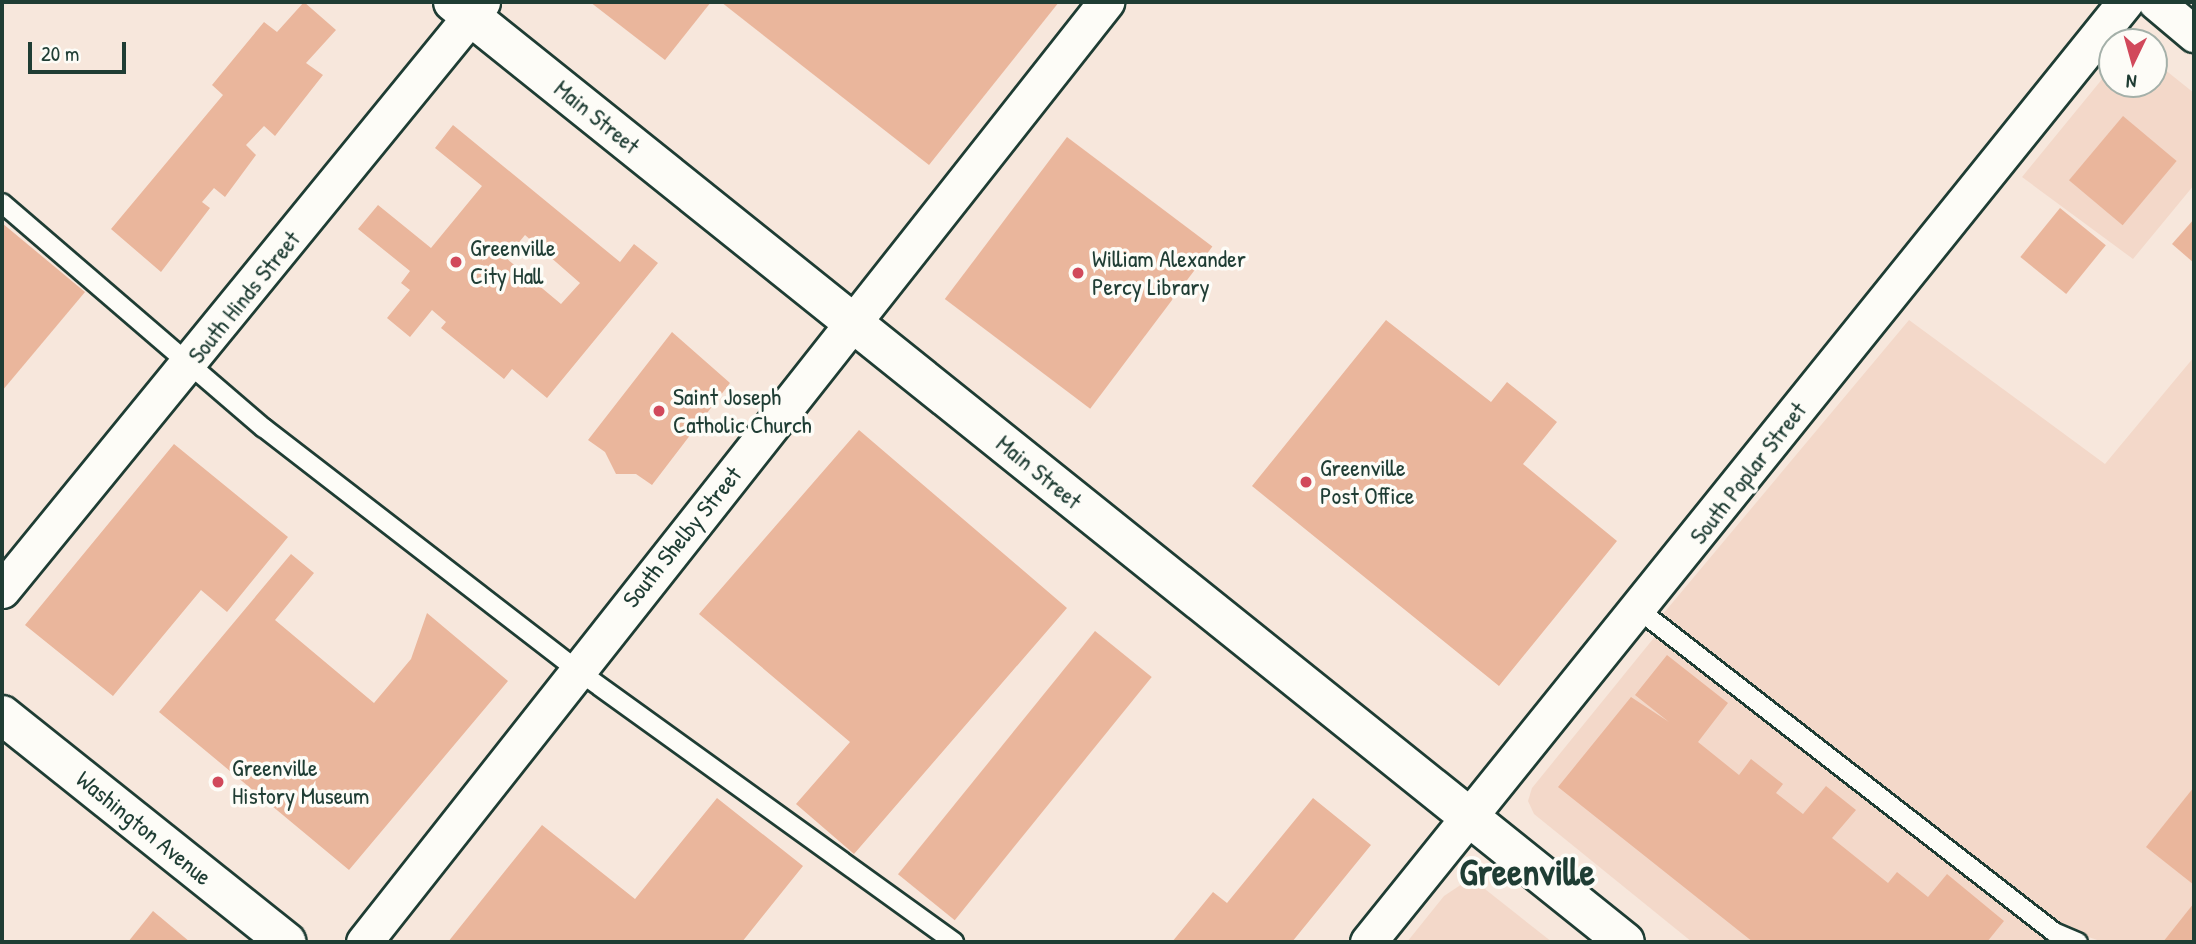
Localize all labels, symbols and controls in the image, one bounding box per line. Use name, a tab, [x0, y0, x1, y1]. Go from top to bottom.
scale bar	[32, 28, 130, 72]
north arrow	[2098, 28, 2168, 98]
text: 20 m	[41, 39, 79, 68]
text: N	[2125, 69, 2138, 95]
street label: Main Street	[549, 74, 645, 160]
street label: South Hinds Street	[182, 225, 306, 369]
place label: Greenville City Hall	[470, 234, 556, 290]
place label: William Alexander Percy Library	[1092, 245, 1246, 301]
marker: Greenville City Hall	[448, 254, 464, 270]
marker: William Alexander Percy Library	[1070, 265, 1086, 281]
place label: Saint Joseph Catholic Church	[673, 383, 812, 439]
street label: South Poplar Street	[1684, 396, 1812, 550]
marker: Saint Joseph Catholic Church	[651, 403, 667, 419]
street label: Main Street	[991, 429, 1087, 515]
place label: Greenville Post Office	[1320, 454, 1414, 510]
street label: South Shelby Street	[616, 461, 748, 613]
marker: Greenville Post Office	[1298, 474, 1314, 490]
place label: Greenville History Museum	[232, 754, 369, 810]
street label: Washington Avenue	[71, 765, 217, 891]
marker: Greenville History Museum	[210, 774, 226, 790]
district label: Greenville	[1459, 849, 1595, 895]

